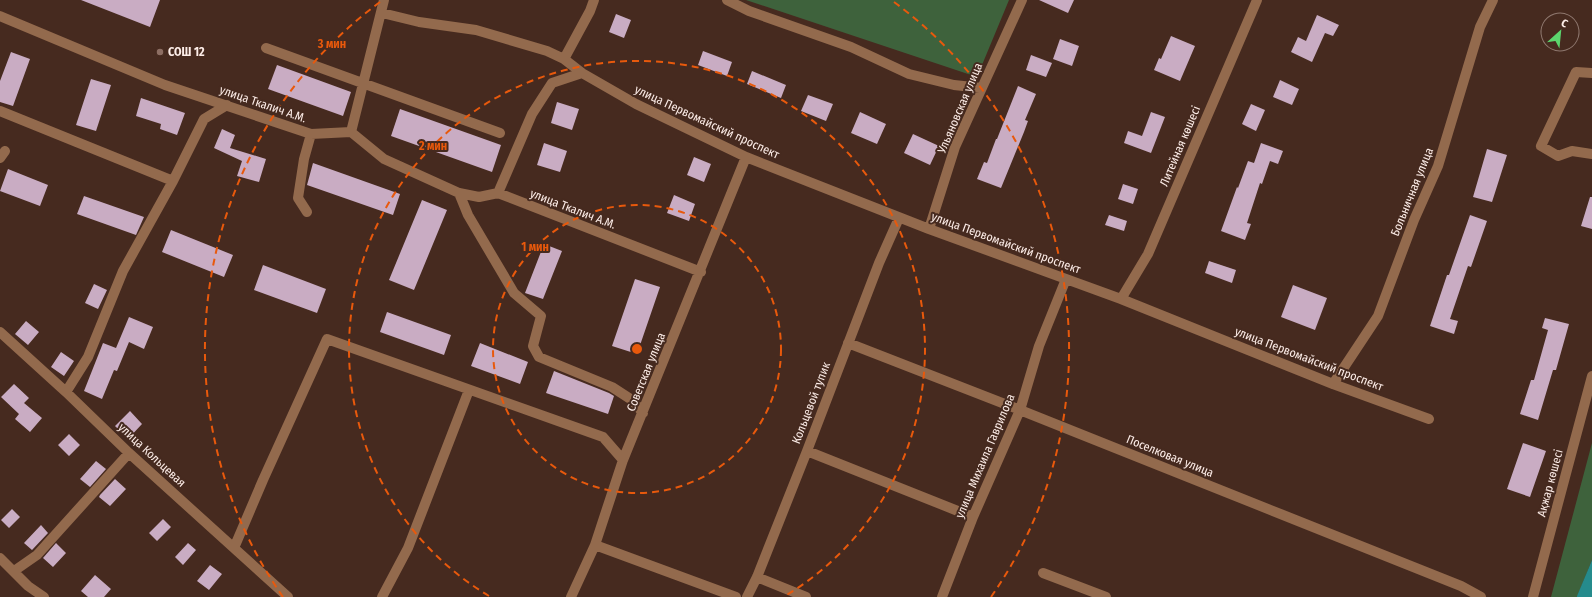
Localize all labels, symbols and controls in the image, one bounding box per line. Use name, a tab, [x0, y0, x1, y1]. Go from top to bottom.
north arrow	[1540, 12, 1580, 52]
text: С	[1559, 16, 1570, 31]
text: 3 мин	[317, 37, 346, 51]
place label: СОШ 12	[168, 45, 205, 59]
marker: СОШ 12	[155, 47, 165, 57]
street label: Ульяновская улица	[934, 61, 985, 156]
street label: улица Первомайский проспект	[633, 82, 782, 162]
street label: улица Ткалич А.М.	[218, 83, 309, 126]
street label: Литейная көшесі	[1157, 104, 1203, 188]
text: 2 мин	[418, 139, 447, 153]
street label: Больничная улица	[1388, 146, 1436, 238]
street label: улица Ткалич А.М.	[528, 186, 618, 232]
street label: улица Первомайский проспект	[929, 209, 1083, 277]
text: 1 мин	[521, 240, 549, 254]
street label: улица Первомайский проспект	[1233, 324, 1385, 394]
street label: Советская улица	[624, 330, 668, 413]
centre of rings	[630, 342, 644, 356]
street label: Кольцевой тупик	[789, 360, 833, 446]
street label: улица Михаила Гаврилова	[952, 392, 1018, 520]
street label: улица Кольцевая	[115, 420, 189, 490]
street label: Поселковая улица	[1124, 432, 1216, 480]
street label: Ақжар көшесі	[1534, 448, 1566, 518]

